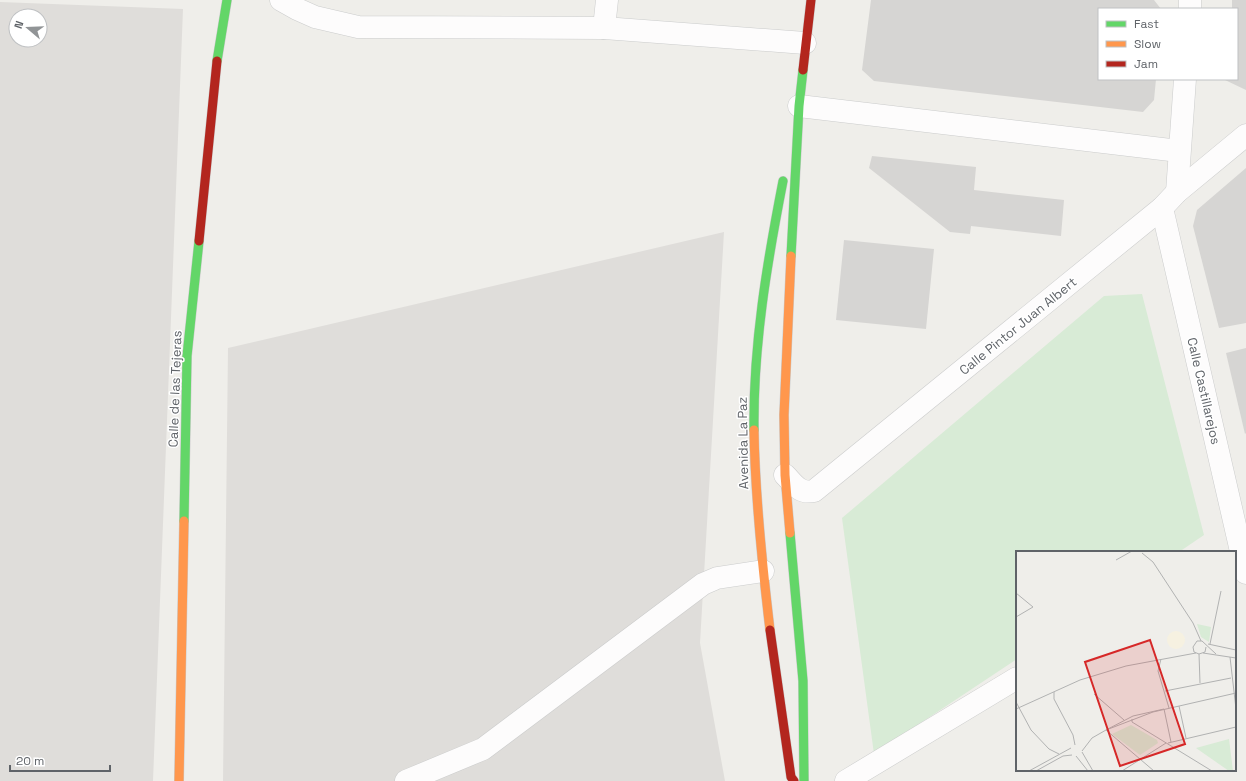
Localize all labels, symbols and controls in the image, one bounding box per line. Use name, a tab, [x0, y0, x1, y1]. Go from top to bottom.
north arrow	[8, 8, 48, 48]
legend	[1098, 8, 1238, 80]
text: Fast	[1134, 16, 1159, 32]
text: N	[11, 19, 26, 31]
text: Slow	[1134, 36, 1161, 52]
text: Jam	[1134, 56, 1158, 72]
street label: Calle Pintor Juan Albert	[956, 273, 1080, 379]
street label: Calle de las Tejeras	[164, 330, 186, 448]
street label: Calle Castillarejos	[1183, 336, 1225, 446]
street label: Avenida La Paz	[734, 396, 752, 489]
inset map	[1016, 551, 1236, 771]
scale bar	[10, 747, 110, 773]
text: 20 m	[16, 753, 44, 769]

